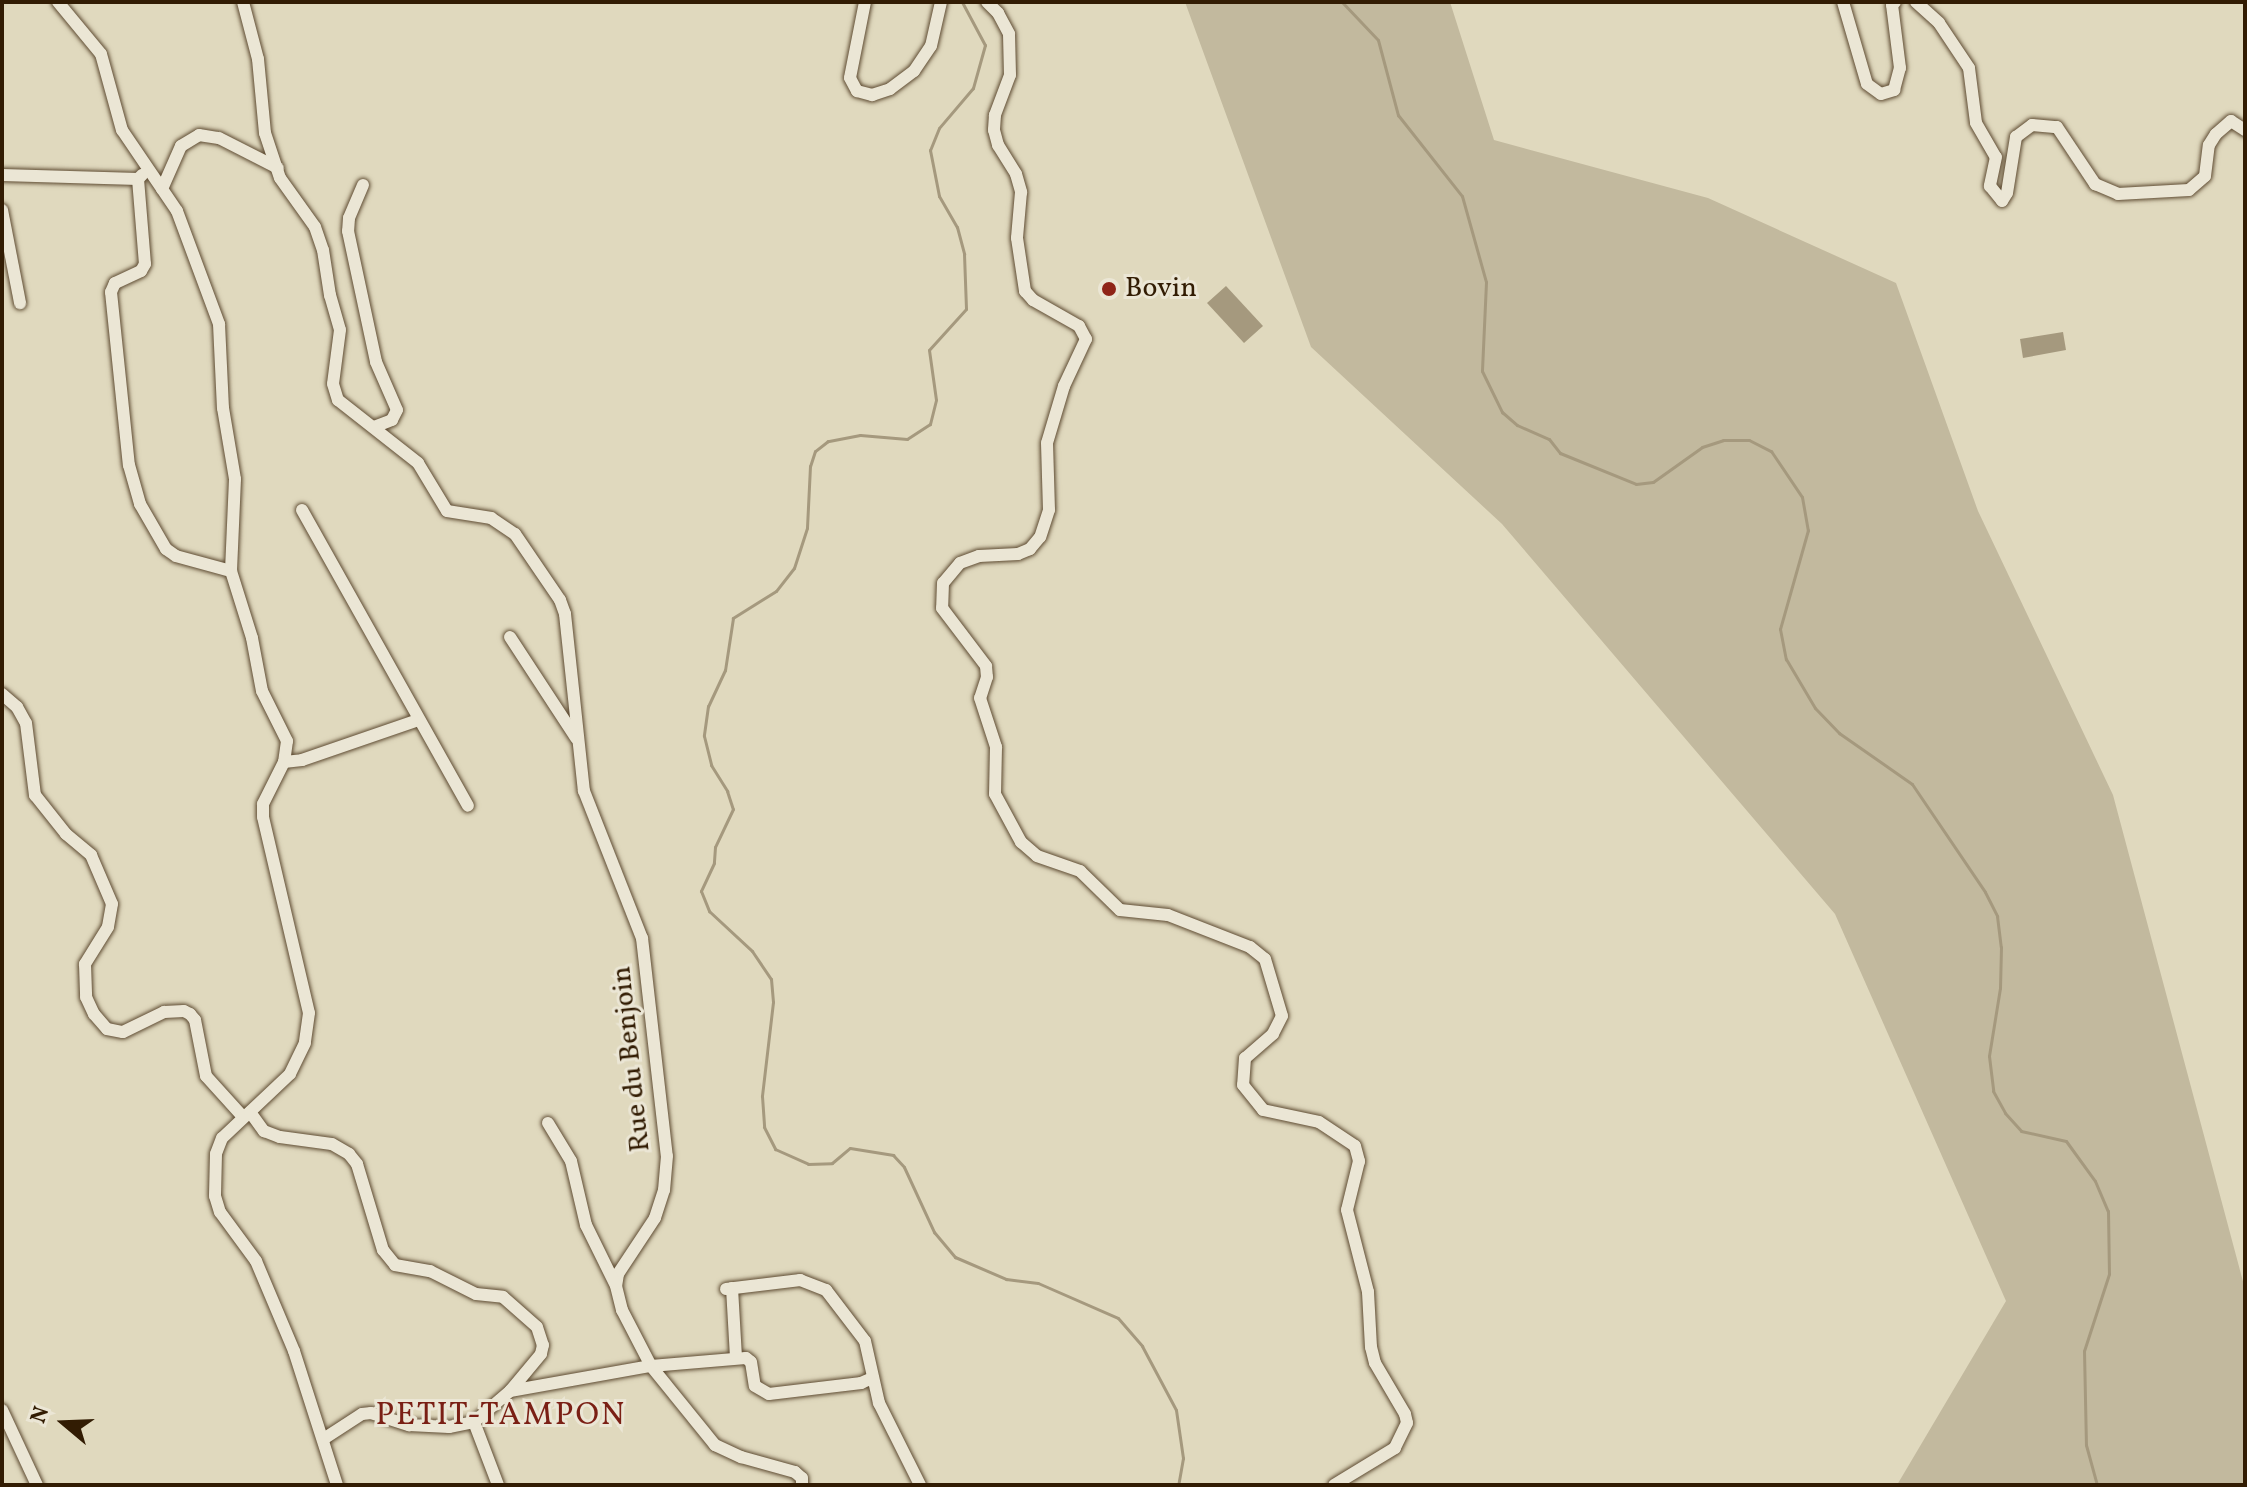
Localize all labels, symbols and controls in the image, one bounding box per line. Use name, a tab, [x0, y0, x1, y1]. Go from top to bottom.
place label: Bovin	[1125, 272, 1197, 306]
marker: Bovin	[1100, 280, 1118, 298]
street label: Rue du Benjoin	[606, 965, 658, 1153]
north arrow	[24, 1383, 104, 1463]
district label: PETIT-TAMPON	[375, 1397, 627, 1435]
text: N	[24, 1402, 58, 1428]

